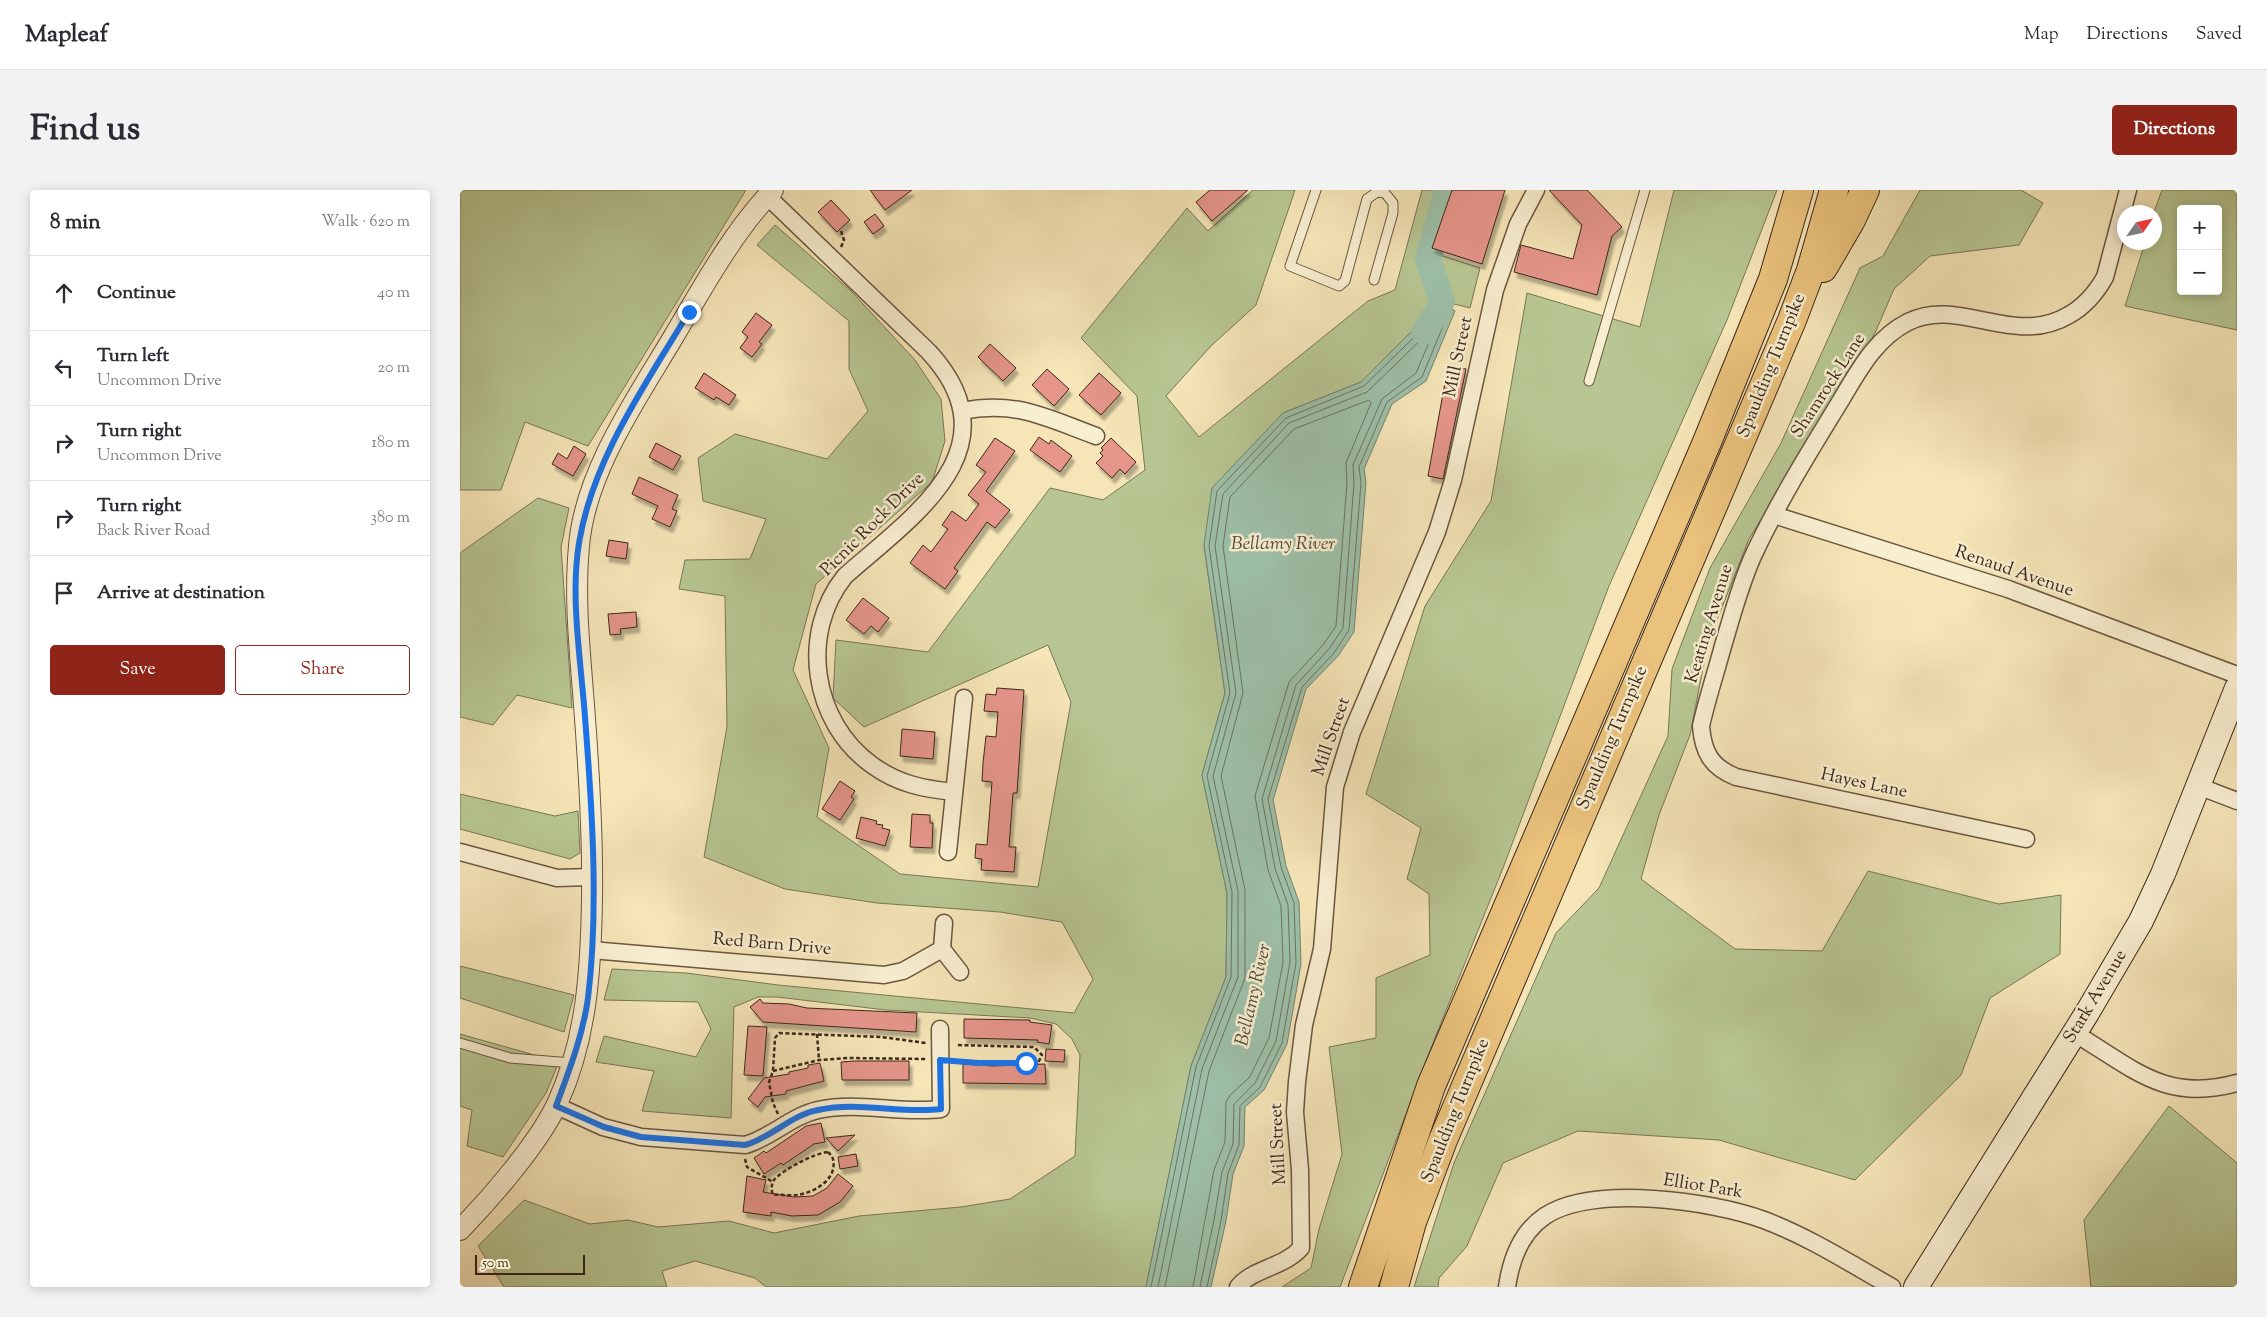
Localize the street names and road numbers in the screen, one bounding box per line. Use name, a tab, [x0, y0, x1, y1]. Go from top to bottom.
street label: Spaulding Turnpike	[1731, 290, 1813, 442]
street label: Mill Street	[1438, 314, 1480, 400]
street label: Shamrock Lane	[1785, 328, 1873, 444]
street label: Picnic Rock Drive	[815, 467, 931, 583]
street label: Renaud Avenue	[1951, 540, 2077, 604]
street label: Keating Avenue	[1680, 561, 1740, 687]
street label: Spaulding Turnpike	[1571, 662, 1655, 814]
street label: Mill Street	[1306, 694, 1358, 780]
street label: Hayes Lane	[1818, 762, 1910, 806]
street label: Red Barn Drive	[712, 927, 832, 963]
street label: Stark Avenue	[2058, 945, 2134, 1049]
street label: Spaulding Turnpike	[1415, 1035, 1497, 1187]
street label: Mill Street	[1264, 1102, 1294, 1186]
street label: Elliot Park	[1661, 1168, 1745, 1206]

